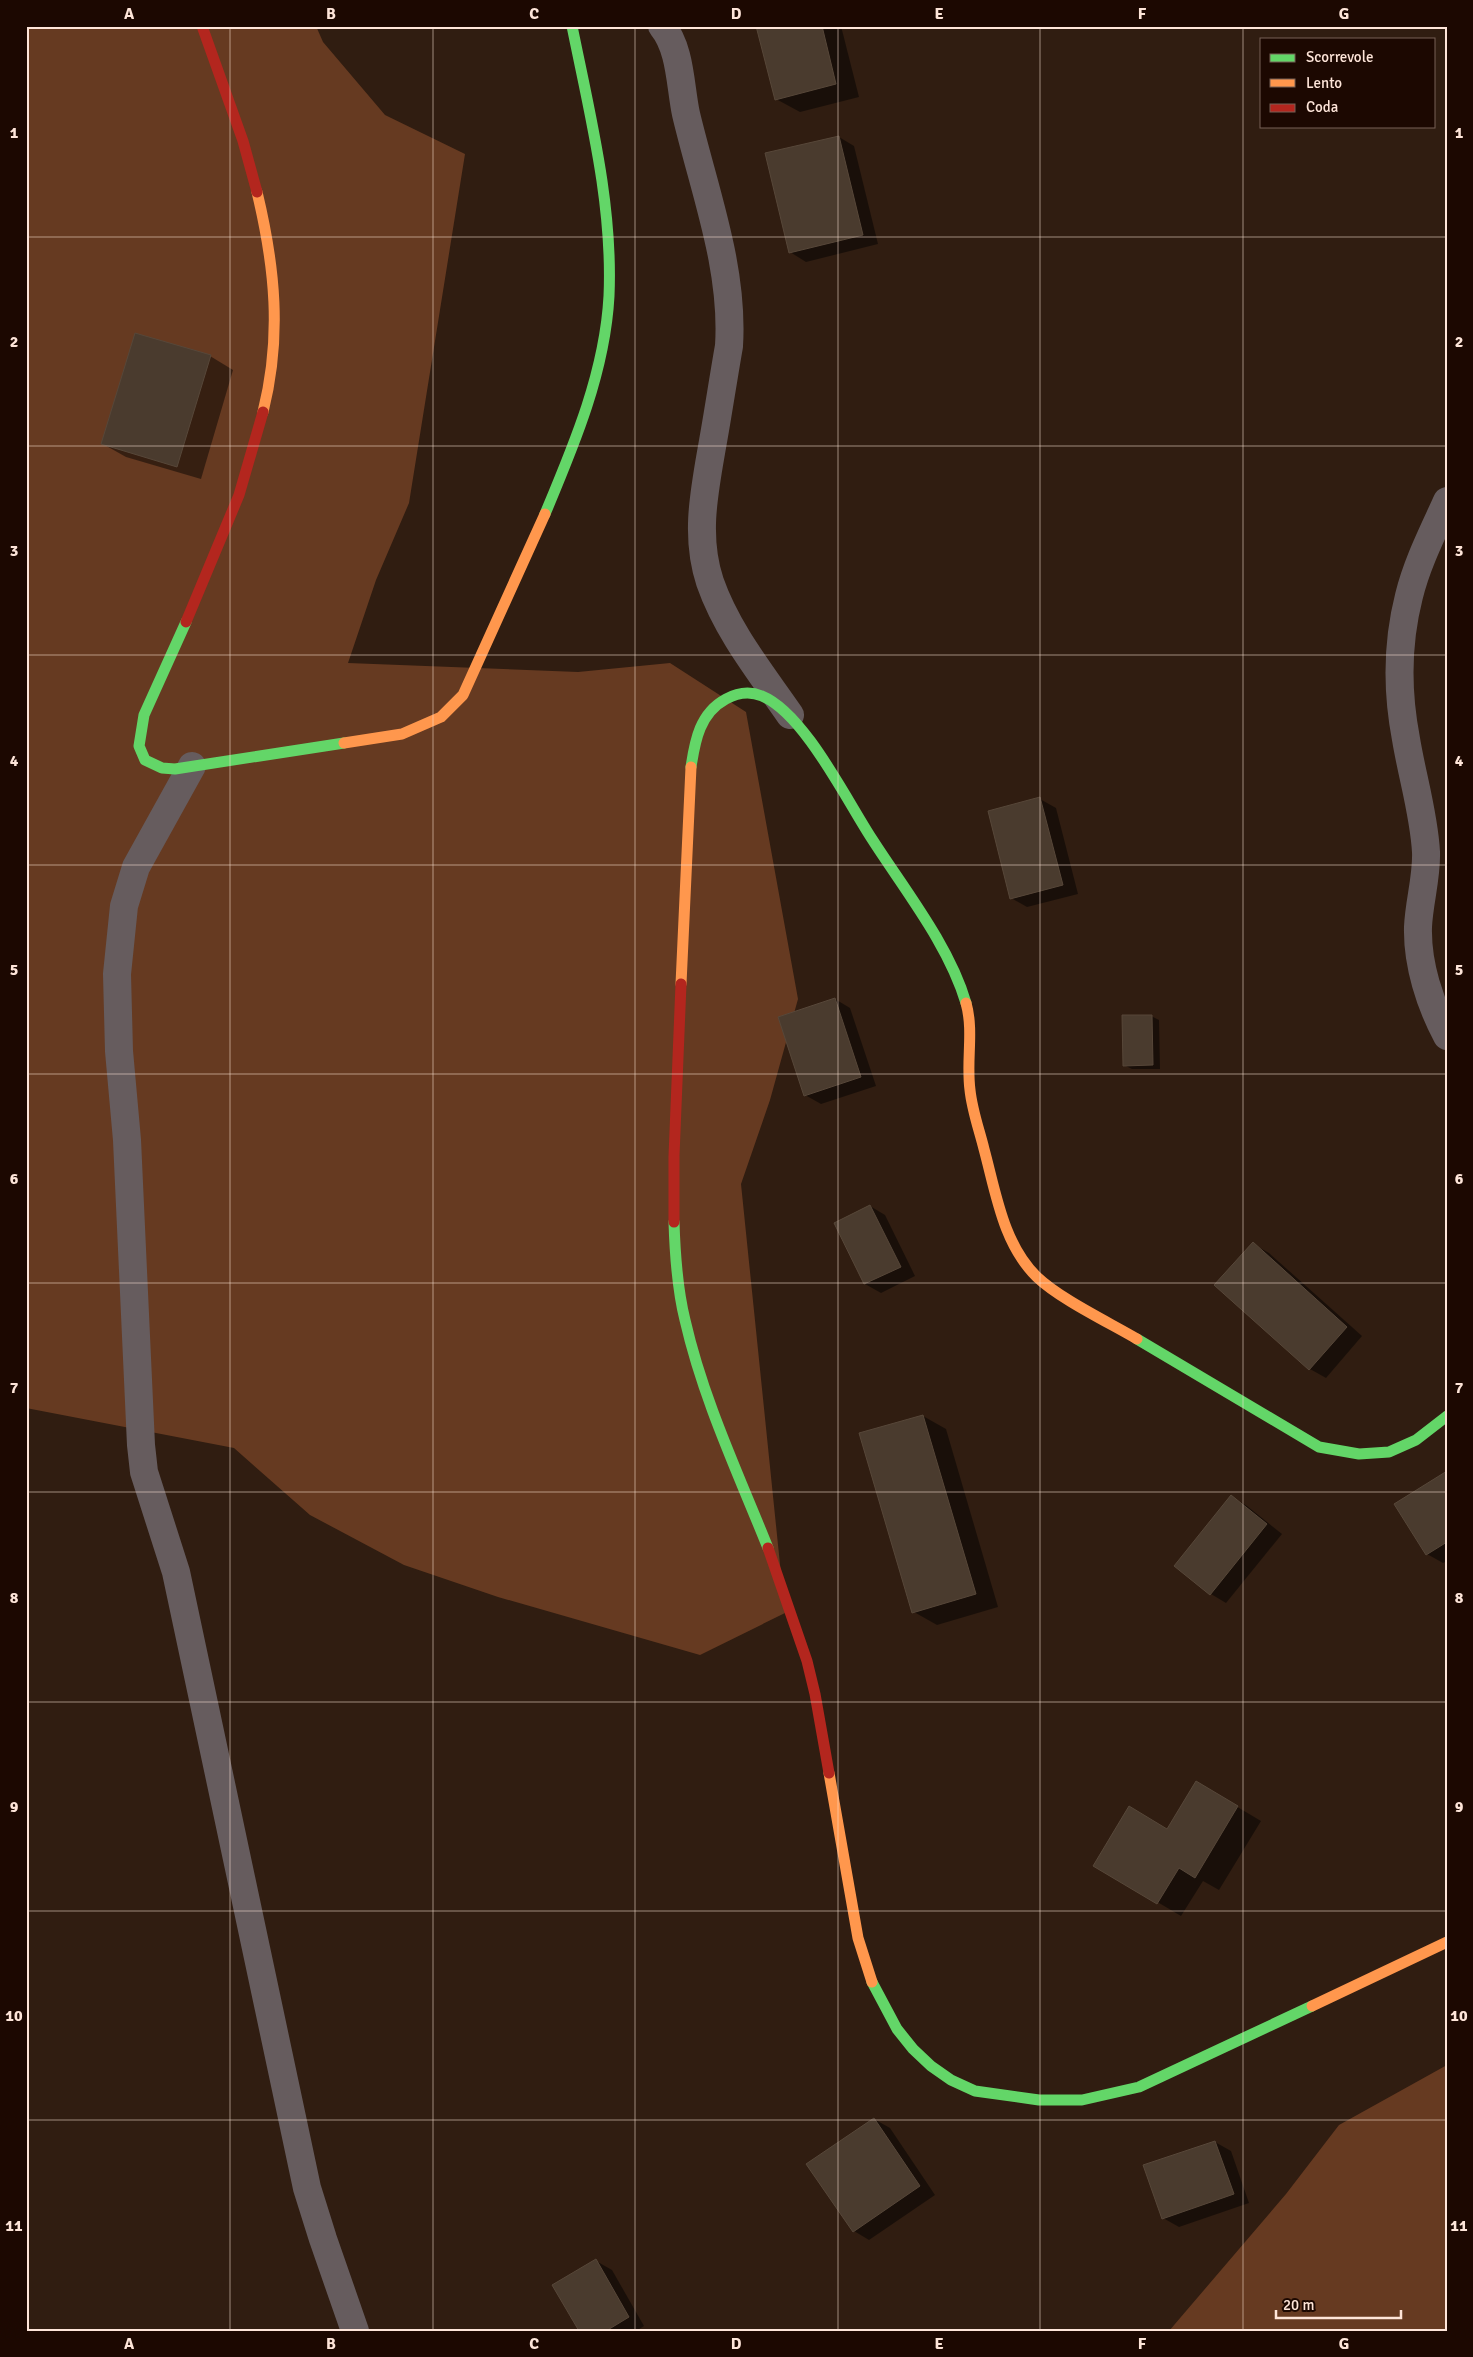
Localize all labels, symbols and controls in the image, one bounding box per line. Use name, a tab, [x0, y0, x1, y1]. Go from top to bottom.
text: A	[124, 4, 135, 24]
text: B	[326, 4, 336, 24]
text: C	[529, 4, 539, 24]
text: D	[731, 4, 742, 24]
text: E	[934, 4, 944, 24]
text: F	[1138, 4, 1147, 24]
text: G	[1339, 4, 1349, 24]
legend	[1260, 38, 1436, 128]
text: Scorrevole	[1306, 48, 1373, 66]
text: Lento	[1306, 74, 1342, 92]
text: Coda	[1306, 98, 1338, 116]
text: 1	[10, 123, 19, 143]
text: 1	[1455, 123, 1464, 143]
text: 2	[10, 332, 18, 352]
text: 2	[1455, 332, 1463, 352]
text: 3	[10, 541, 18, 561]
text: 3	[1455, 541, 1463, 561]
text: 4	[10, 751, 19, 771]
text: 4	[1455, 751, 1464, 771]
text: 5	[10, 960, 18, 980]
text: 5	[1455, 960, 1463, 980]
text: 6	[10, 1169, 19, 1189]
text: 6	[1455, 1169, 1464, 1189]
text: 7	[10, 1378, 19, 1398]
text: 7	[1455, 1378, 1464, 1398]
text: 8	[10, 1588, 19, 1608]
text: 8	[1455, 1588, 1464, 1608]
text: 9	[10, 1797, 19, 1817]
text: 9	[1455, 1797, 1464, 1817]
text: 10	[5, 2006, 23, 2026]
text: 10	[1450, 2006, 1468, 2026]
text: 11	[5, 2216, 23, 2236]
text: 11	[1450, 2216, 1468, 2236]
scale bar	[1276, 2287, 1400, 2319]
text: 20 m	[1283, 2296, 1314, 2314]
text: A	[124, 2334, 135, 2354]
text: B	[326, 2334, 336, 2354]
text: C	[529, 2334, 539, 2354]
text: D	[731, 2334, 742, 2354]
text: E	[934, 2334, 944, 2354]
text: F	[1138, 2334, 1147, 2354]
text: G	[1339, 2334, 1349, 2354]

